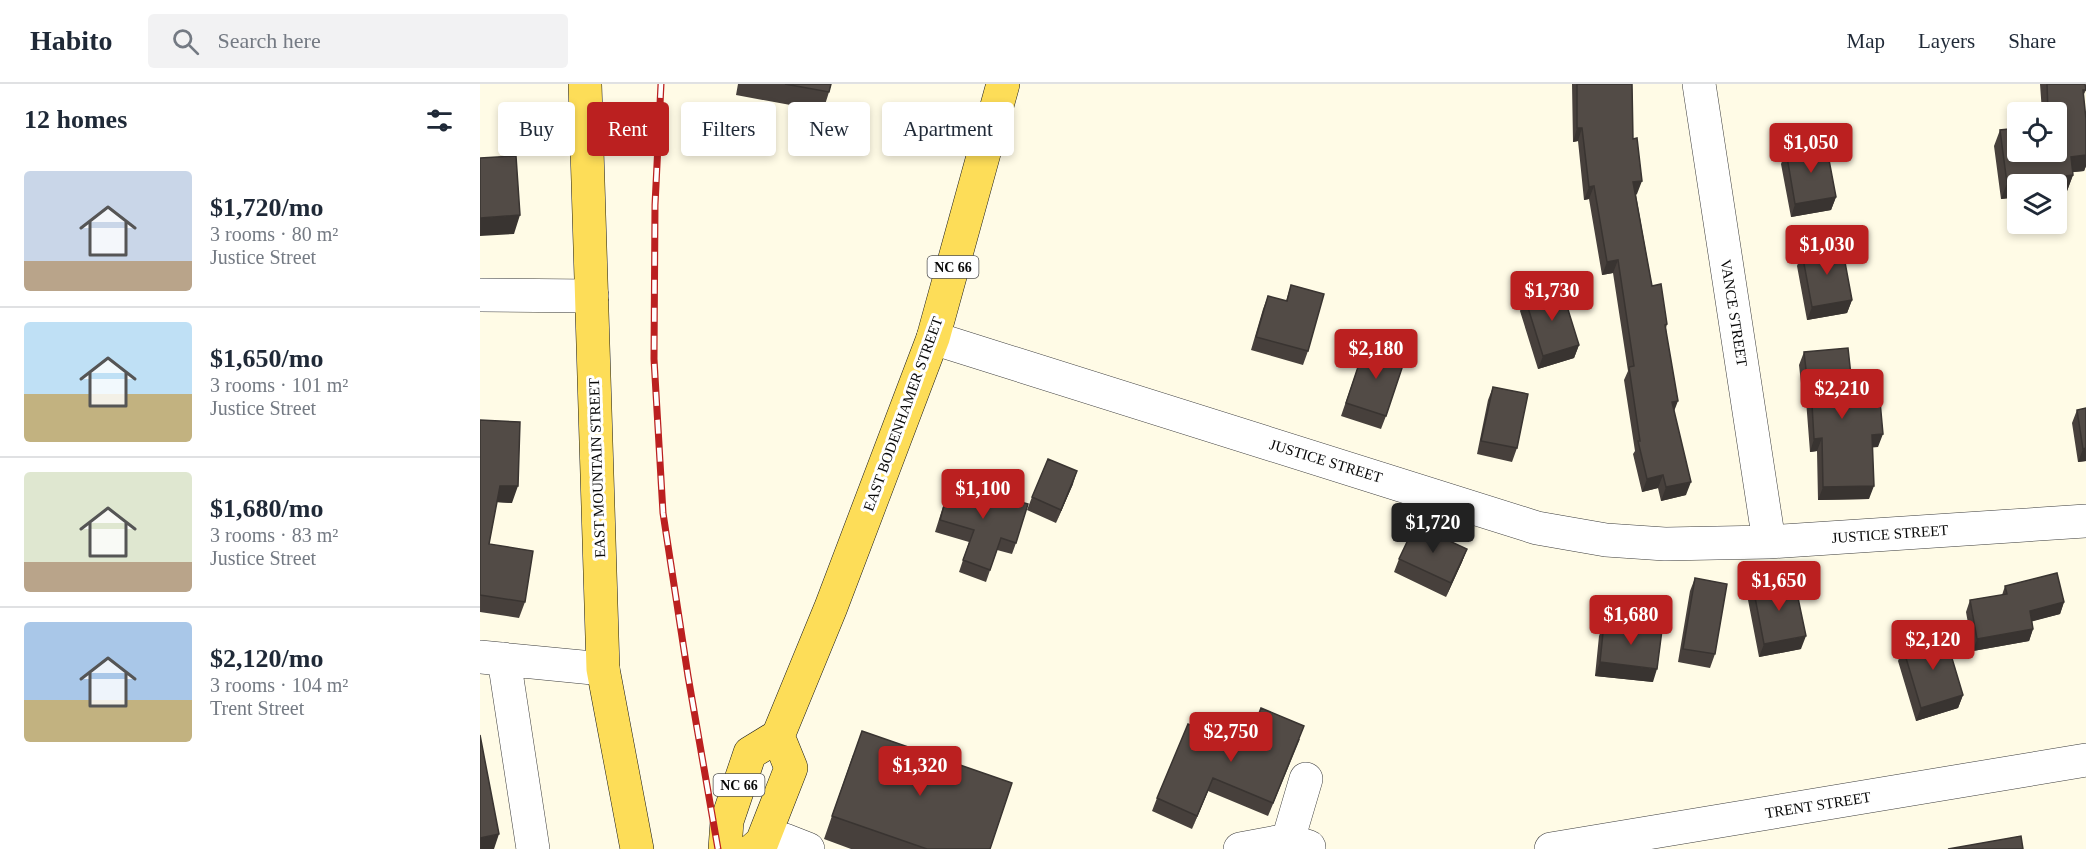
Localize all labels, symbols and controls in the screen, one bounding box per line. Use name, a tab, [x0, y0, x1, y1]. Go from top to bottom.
search box	[148, 14, 568, 68]
text: Habito	[30, 25, 112, 56]
icon: search	[169, 25, 202, 58]
text: Search here	[217, 28, 321, 53]
text: Map	[1847, 29, 1885, 53]
text: Layers	[1918, 29, 1975, 53]
text: Share	[2008, 29, 2056, 53]
chip: Buy	[498, 102, 575, 156]
chip: Rent	[587, 102, 669, 156]
chip: Filters	[681, 102, 776, 156]
chip: New	[788, 102, 870, 156]
chip: Apartment	[882, 102, 1014, 156]
map controls	[2007, 102, 2067, 234]
button: locate	[2007, 102, 2067, 162]
icon: filters	[423, 104, 456, 137]
text: 12 homes	[24, 105, 127, 134]
pin: $1,050	[1762, 123, 1860, 174]
text: $1,050	[1784, 131, 1839, 153]
button: layers	[2007, 174, 2067, 234]
text: $1,720/mo	[210, 193, 323, 222]
icon: home	[72, 195, 144, 267]
text: 3 rooms · 80 m²	[210, 223, 338, 245]
pin: $1,030	[1778, 225, 1876, 276]
text: $1,030	[1800, 233, 1855, 255]
text: Justice Street	[210, 246, 316, 268]
road number: NC 66	[928, 256, 978, 278]
street label: VANCE STREET	[1718, 258, 1750, 368]
pin: $1,730	[1503, 271, 1601, 322]
text: $1,730	[1525, 279, 1580, 301]
street label: EAST BODENHAMER STREET	[860, 315, 946, 513]
pin: $2,180	[1327, 329, 1425, 380]
text: $2,180	[1349, 337, 1404, 359]
text: $1,650/mo	[210, 344, 323, 373]
icon: home	[72, 346, 144, 418]
pin: $2,210	[1793, 369, 1891, 420]
text: 3 rooms · 101 m²	[210, 374, 348, 396]
text: $2,210	[1815, 377, 1870, 399]
street label: EAST MOUNTAIN STREET	[586, 378, 608, 558]
text: Justice Street	[210, 397, 316, 419]
street label: JUSTICE STREET	[1268, 436, 1384, 486]
pin: $1,100	[934, 469, 1032, 520]
text: $1,100	[956, 477, 1011, 499]
text: $1,680/mo	[210, 494, 323, 523]
icon: home	[72, 496, 144, 568]
pin: $1,720	[1384, 503, 1482, 554]
text: $1,720	[1406, 511, 1461, 533]
street label: JUSTICE STREET	[1831, 522, 1949, 546]
text: 3 rooms · 83 m²	[210, 524, 338, 546]
text: Justice Street	[210, 547, 316, 569]
pin: $1,650	[1730, 561, 1828, 612]
text: $1,650	[1752, 569, 1807, 591]
pin: $1,680	[1582, 595, 1680, 646]
text: $1,680	[1604, 603, 1659, 625]
pin: $2,120	[1884, 620, 1982, 671]
text: $2,120	[1906, 628, 1961, 650]
text: $2,120/mo	[210, 644, 323, 673]
icon: home	[72, 646, 144, 718]
text: 3 rooms · 104 m²	[210, 674, 348, 696]
text: Trent Street	[210, 697, 304, 719]
pin: $2,750	[1182, 712, 1280, 763]
text: $2,750	[1204, 720, 1259, 742]
pin: $1,320	[871, 746, 969, 797]
text: $1,320	[893, 754, 948, 776]
road number: NC 66	[714, 774, 764, 796]
street label: TRENT STREET	[1764, 789, 1872, 821]

